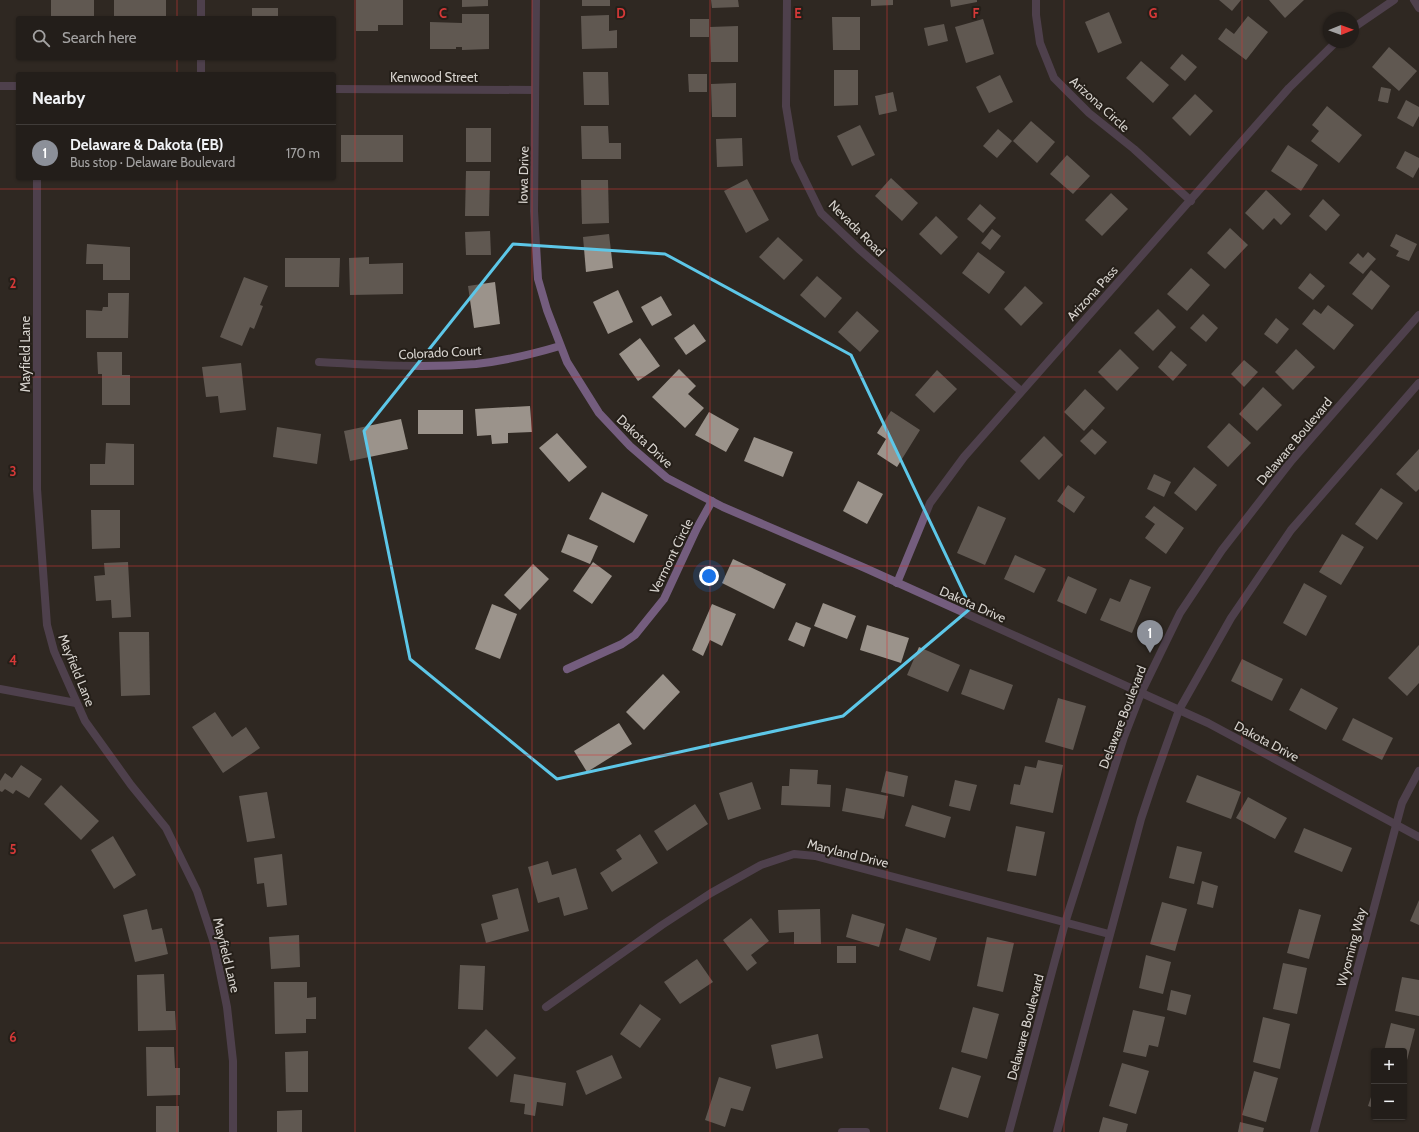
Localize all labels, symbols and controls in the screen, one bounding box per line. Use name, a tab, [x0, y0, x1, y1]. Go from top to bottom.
text: C	[439, 5, 447, 21]
text: D	[616, 5, 626, 21]
text: E	[794, 5, 802, 21]
text: F	[973, 5, 980, 21]
text: G	[1149, 5, 1158, 21]
north arrow	[1323, 12, 1359, 48]
search box	[16, 16, 336, 60]
icon: search	[30, 27, 52, 49]
text: Search here	[62, 29, 137, 47]
street label: Kenwood Street	[390, 69, 479, 85]
street label: Arizona Circle	[1067, 73, 1134, 135]
text: Nearby	[32, 88, 85, 108]
text: Delaware & Dakota (EB)	[70, 136, 223, 154]
text: 1	[43, 145, 47, 161]
text: 170 m	[286, 145, 320, 161]
street label: Iowa Drive	[514, 146, 532, 204]
text: Bus stop · Delaware Boulevard	[70, 154, 235, 170]
street label: Nevada Road	[826, 197, 888, 259]
street label: Arizona Pass	[1063, 262, 1121, 324]
text: 2	[10, 275, 17, 291]
street label: Mayfield Lane	[17, 315, 33, 392]
street label: Colorado Court	[398, 342, 482, 362]
street label: Delaware Boulevard	[1253, 394, 1335, 488]
street label: Dakota Drive	[614, 411, 677, 471]
text: 3	[9, 463, 17, 479]
street label: Vermont Circle	[646, 516, 696, 596]
your location	[699, 566, 719, 586]
street label: Dakota Drive	[937, 582, 1009, 626]
pin: 1	[1137, 620, 1163, 653]
street label: Mayfield Lane	[55, 632, 99, 709]
text: 4	[9, 652, 17, 668]
street label: Delaware Boulevard	[1095, 663, 1149, 771]
street label: Dakota Drive	[1232, 717, 1302, 765]
street label: Maryland Drive	[806, 835, 891, 871]
text: 5	[10, 841, 17, 857]
street label: Wyoming Way	[1333, 905, 1369, 988]
street label: Mayfield Lane	[210, 916, 244, 994]
street label: Delaware Boulevard	[1003, 972, 1047, 1082]
text: 6	[9, 1029, 17, 1045]
map controls	[1371, 1048, 1407, 1120]
button: +	[1371, 1048, 1407, 1084]
button: −	[1371, 1084, 1407, 1120]

